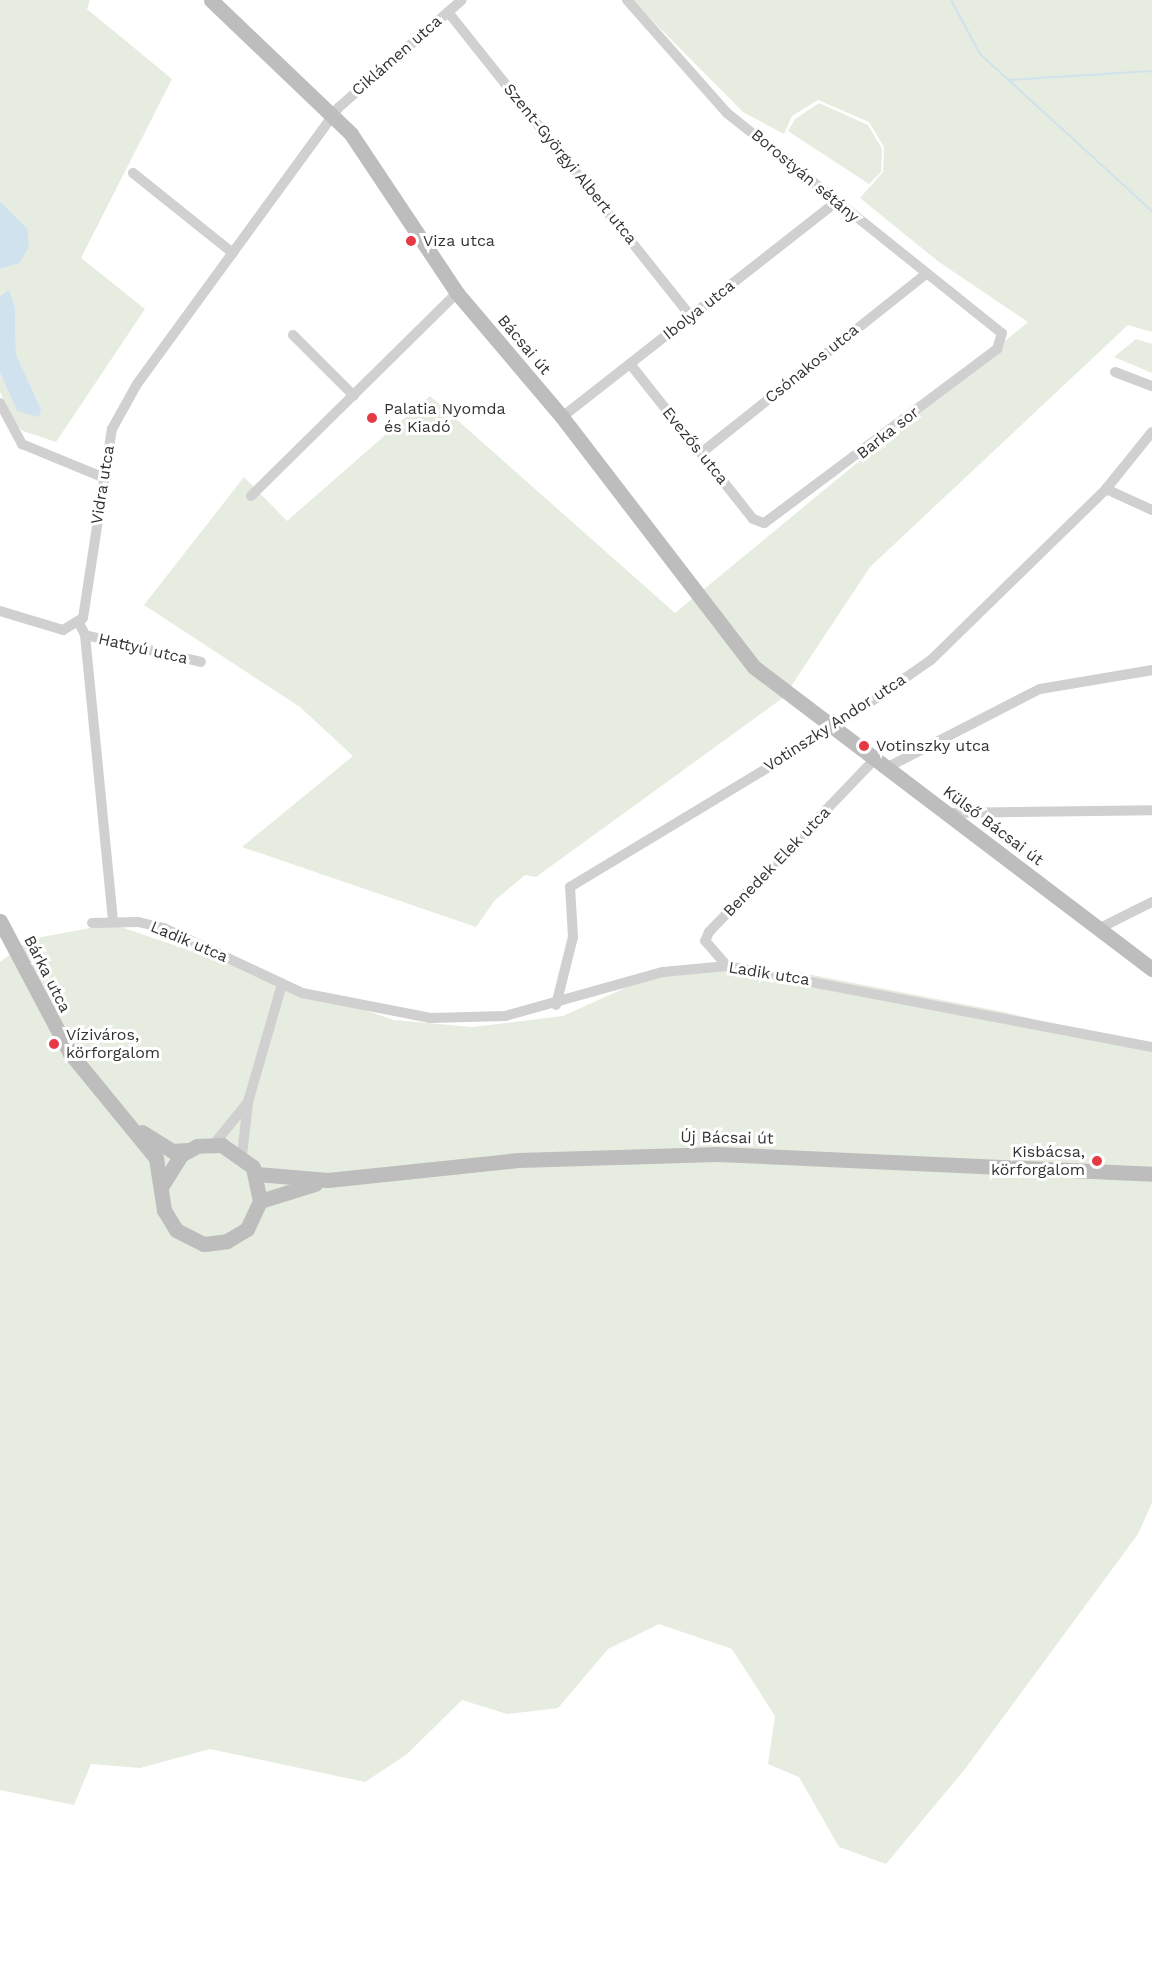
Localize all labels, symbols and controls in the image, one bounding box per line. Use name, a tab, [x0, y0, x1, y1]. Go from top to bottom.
street label: Ciklámen utca	[348, 12, 446, 100]
street label: Szent-Györgyi Albert utca	[499, 80, 641, 248]
street label: Borostyán sétány	[747, 125, 863, 227]
place label: Viza utca	[423, 231, 495, 251]
marker: Viza utca	[404, 234, 418, 248]
street label: Ibolya utca	[659, 276, 739, 344]
street label: Bácsai út	[493, 311, 555, 379]
street label: Csónakos utca	[761, 320, 863, 408]
place label: Palatia Nyomda és Kiadó	[384, 399, 506, 437]
street label: Barka sor	[853, 403, 923, 463]
street label: Evezős utca	[658, 404, 732, 488]
marker: Palatia Nyomda és Kiadó	[365, 411, 379, 425]
street label: Vidra utca	[87, 444, 119, 526]
street label: Hattyú utca	[97, 629, 189, 669]
street label: Votinszky Andor utca	[760, 670, 910, 776]
place label: Votinszky utca	[876, 736, 990, 756]
marker: Votinszky utca	[857, 739, 871, 753]
street label: Külső Bácsai út	[939, 782, 1047, 870]
street label: Benedek Elek utca	[719, 803, 835, 921]
street label: Ladik utca	[147, 917, 231, 967]
street label: Bárka utca	[19, 932, 75, 1016]
street label: Ladik utca	[727, 958, 811, 990]
place label: Víziváros, körforgalom	[66, 1025, 160, 1063]
marker: Víziváros, körforgalom	[47, 1037, 61, 1051]
street label: Új Bácsai út	[680, 1128, 774, 1148]
place label: Kisbácsa, körforgalom	[991, 1142, 1085, 1180]
marker: Kisbácsa, körforgalom	[1090, 1154, 1104, 1168]

